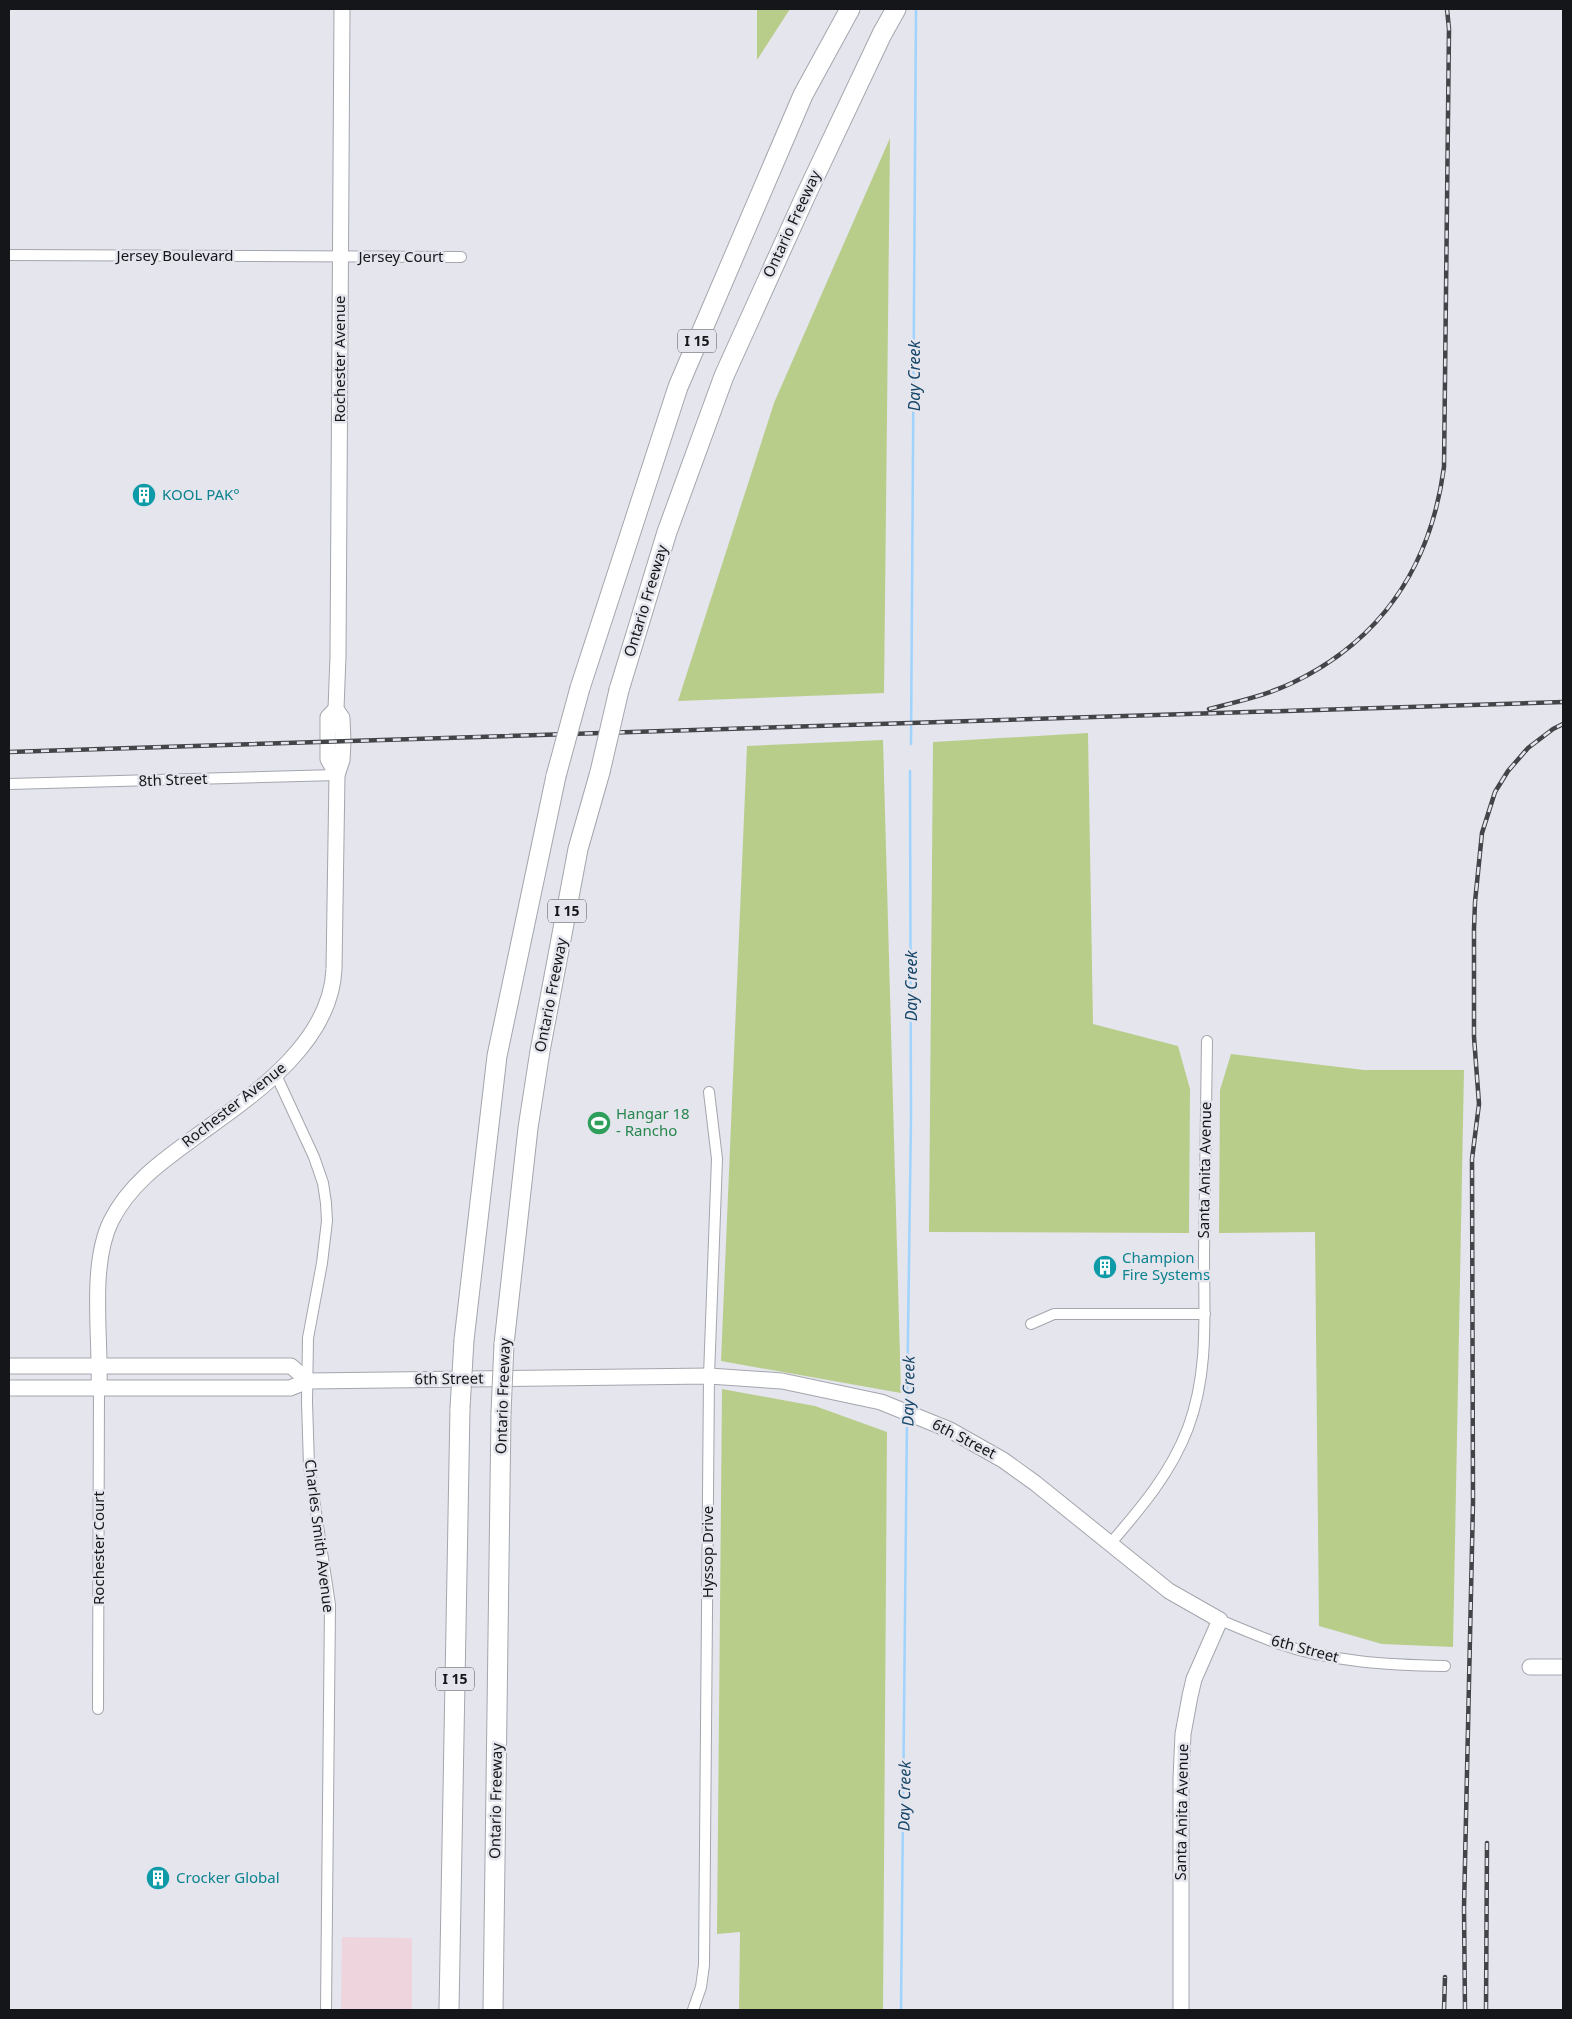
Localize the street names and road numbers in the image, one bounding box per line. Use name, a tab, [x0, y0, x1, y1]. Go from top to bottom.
street label: Ontario Freeway	[758, 166, 825, 280]
street label: Jersey Boulevard	[115, 245, 233, 265]
street label: Jersey Court	[356, 246, 444, 266]
street label: Rochester Avenue	[329, 295, 349, 423]
road number: I 15	[678, 330, 716, 352]
street label: Ontario Freeway	[619, 542, 672, 659]
street label: 8th Street	[138, 768, 208, 790]
road number: I 15	[548, 899, 586, 922]
street label: Ontario Freeway	[529, 936, 571, 1054]
street label: Rochester Avenue	[177, 1057, 290, 1151]
street label: Santa Anita Avenue	[1193, 1101, 1215, 1239]
street label: Ontario Freeway	[490, 1337, 514, 1454]
street label: 6th Street	[414, 1367, 484, 1389]
street label: 6th Street	[929, 1414, 1000, 1463]
street label: Charles Smith Avenue	[301, 1458, 339, 1614]
street label: Rochester Court	[88, 1490, 108, 1605]
street label: Hyssop Drive	[697, 1506, 717, 1598]
street label: 6th Street	[1269, 1629, 1342, 1667]
road number: I 15	[436, 1668, 474, 1690]
street label: Ontario Freeway	[484, 1742, 506, 1859]
street label: Santa Anita Avenue	[1170, 1743, 1192, 1881]

